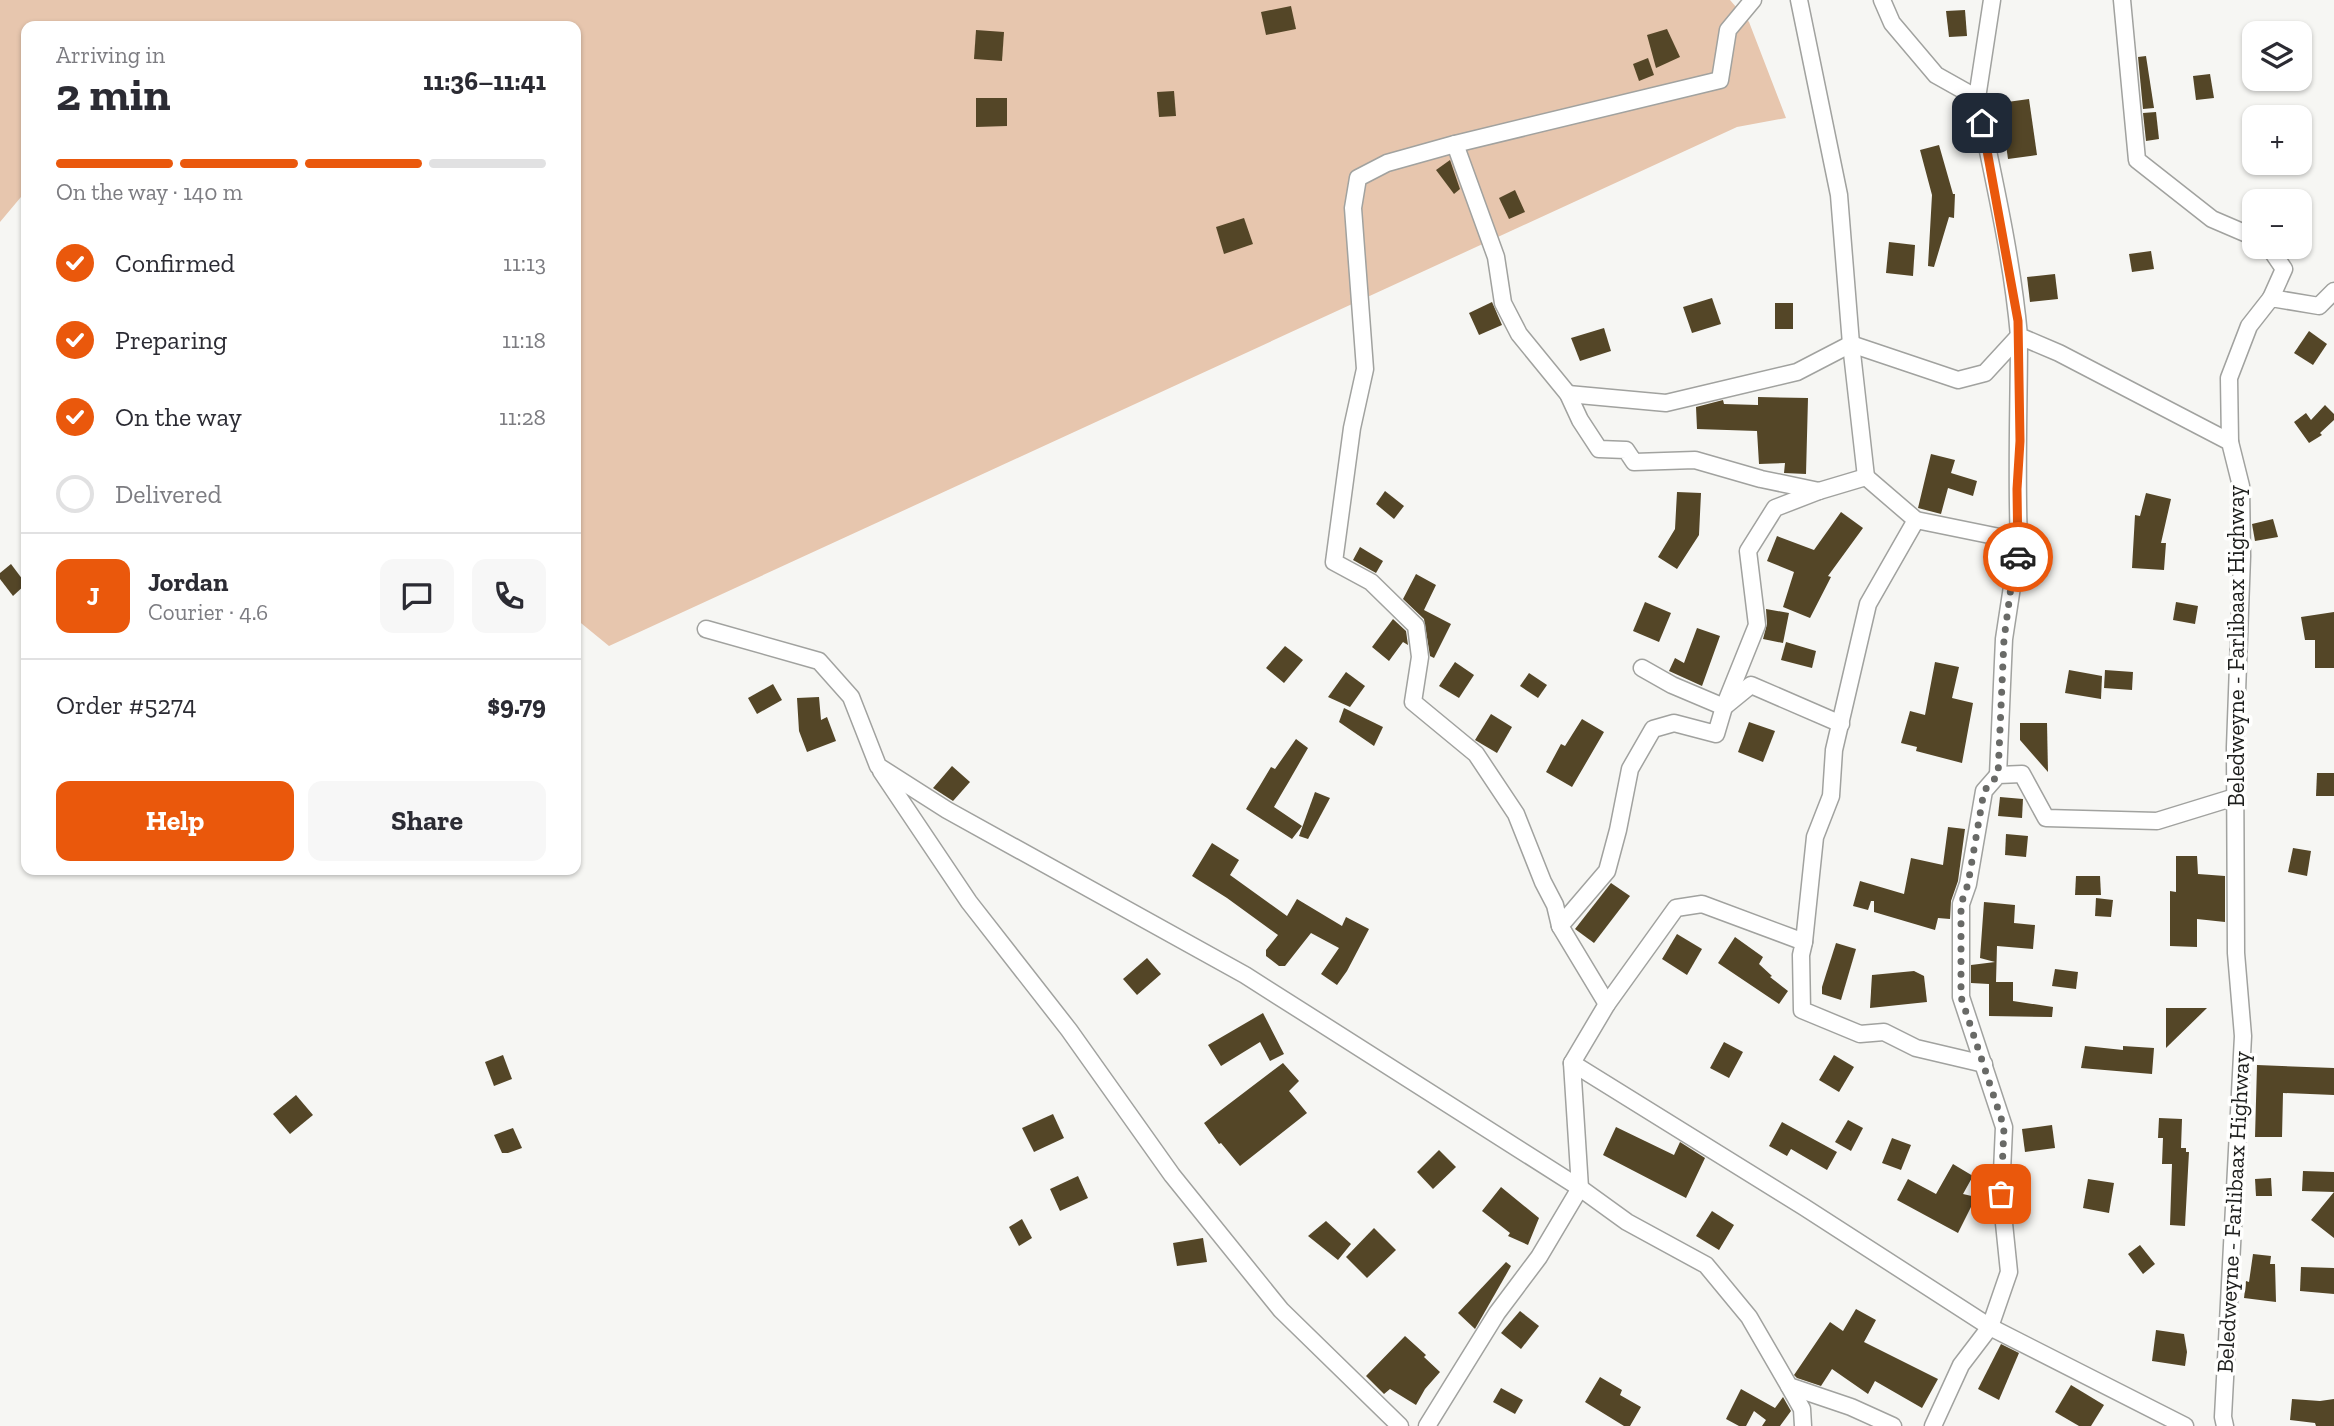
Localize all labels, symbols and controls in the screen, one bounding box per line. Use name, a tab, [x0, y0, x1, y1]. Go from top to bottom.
map controls	[2242, 21, 2312, 259]
button: layers	[2242, 21, 2312, 91]
text: Arriving in	[56, 41, 165, 69]
text: 11:36–11:41	[423, 65, 546, 97]
text: 2 min	[56, 67, 171, 122]
pin	[1952, 93, 2012, 153]
icon: home	[1963, 104, 2001, 142]
button: +	[2242, 105, 2312, 175]
text: On the way · 140 m	[56, 178, 243, 206]
button: −	[2242, 189, 2312, 259]
icon: check	[56, 244, 94, 282]
text: Confirmed	[115, 247, 235, 279]
text: 11:13	[503, 249, 546, 277]
icon: check	[56, 321, 94, 359]
text: Preparing	[115, 324, 227, 356]
text: 11:18	[502, 326, 546, 354]
icon: check	[56, 398, 94, 436]
text: On the way	[115, 401, 242, 433]
text: 11:28	[499, 403, 546, 431]
text: Delivered	[115, 478, 222, 510]
street label: Beledweyne - Farlibaax Highway	[2222, 485, 2250, 807]
courier	[1983, 522, 2053, 592]
icon: car	[1999, 538, 2037, 576]
button: chat	[380, 559, 454, 633]
button: phone	[472, 559, 546, 633]
text: Jordan	[148, 566, 228, 598]
text: J	[87, 580, 99, 612]
text: Courier · 4.6	[148, 598, 268, 626]
text: Order #5274	[56, 689, 196, 721]
text: $9.79	[487, 689, 546, 721]
button: Help	[56, 781, 294, 861]
button: Share	[308, 781, 546, 861]
street label: Beledweyne - Farlibaax Highway	[2211, 1050, 2255, 1374]
pin	[1971, 1164, 2031, 1224]
icon: bag	[1982, 1175, 2020, 1213]

